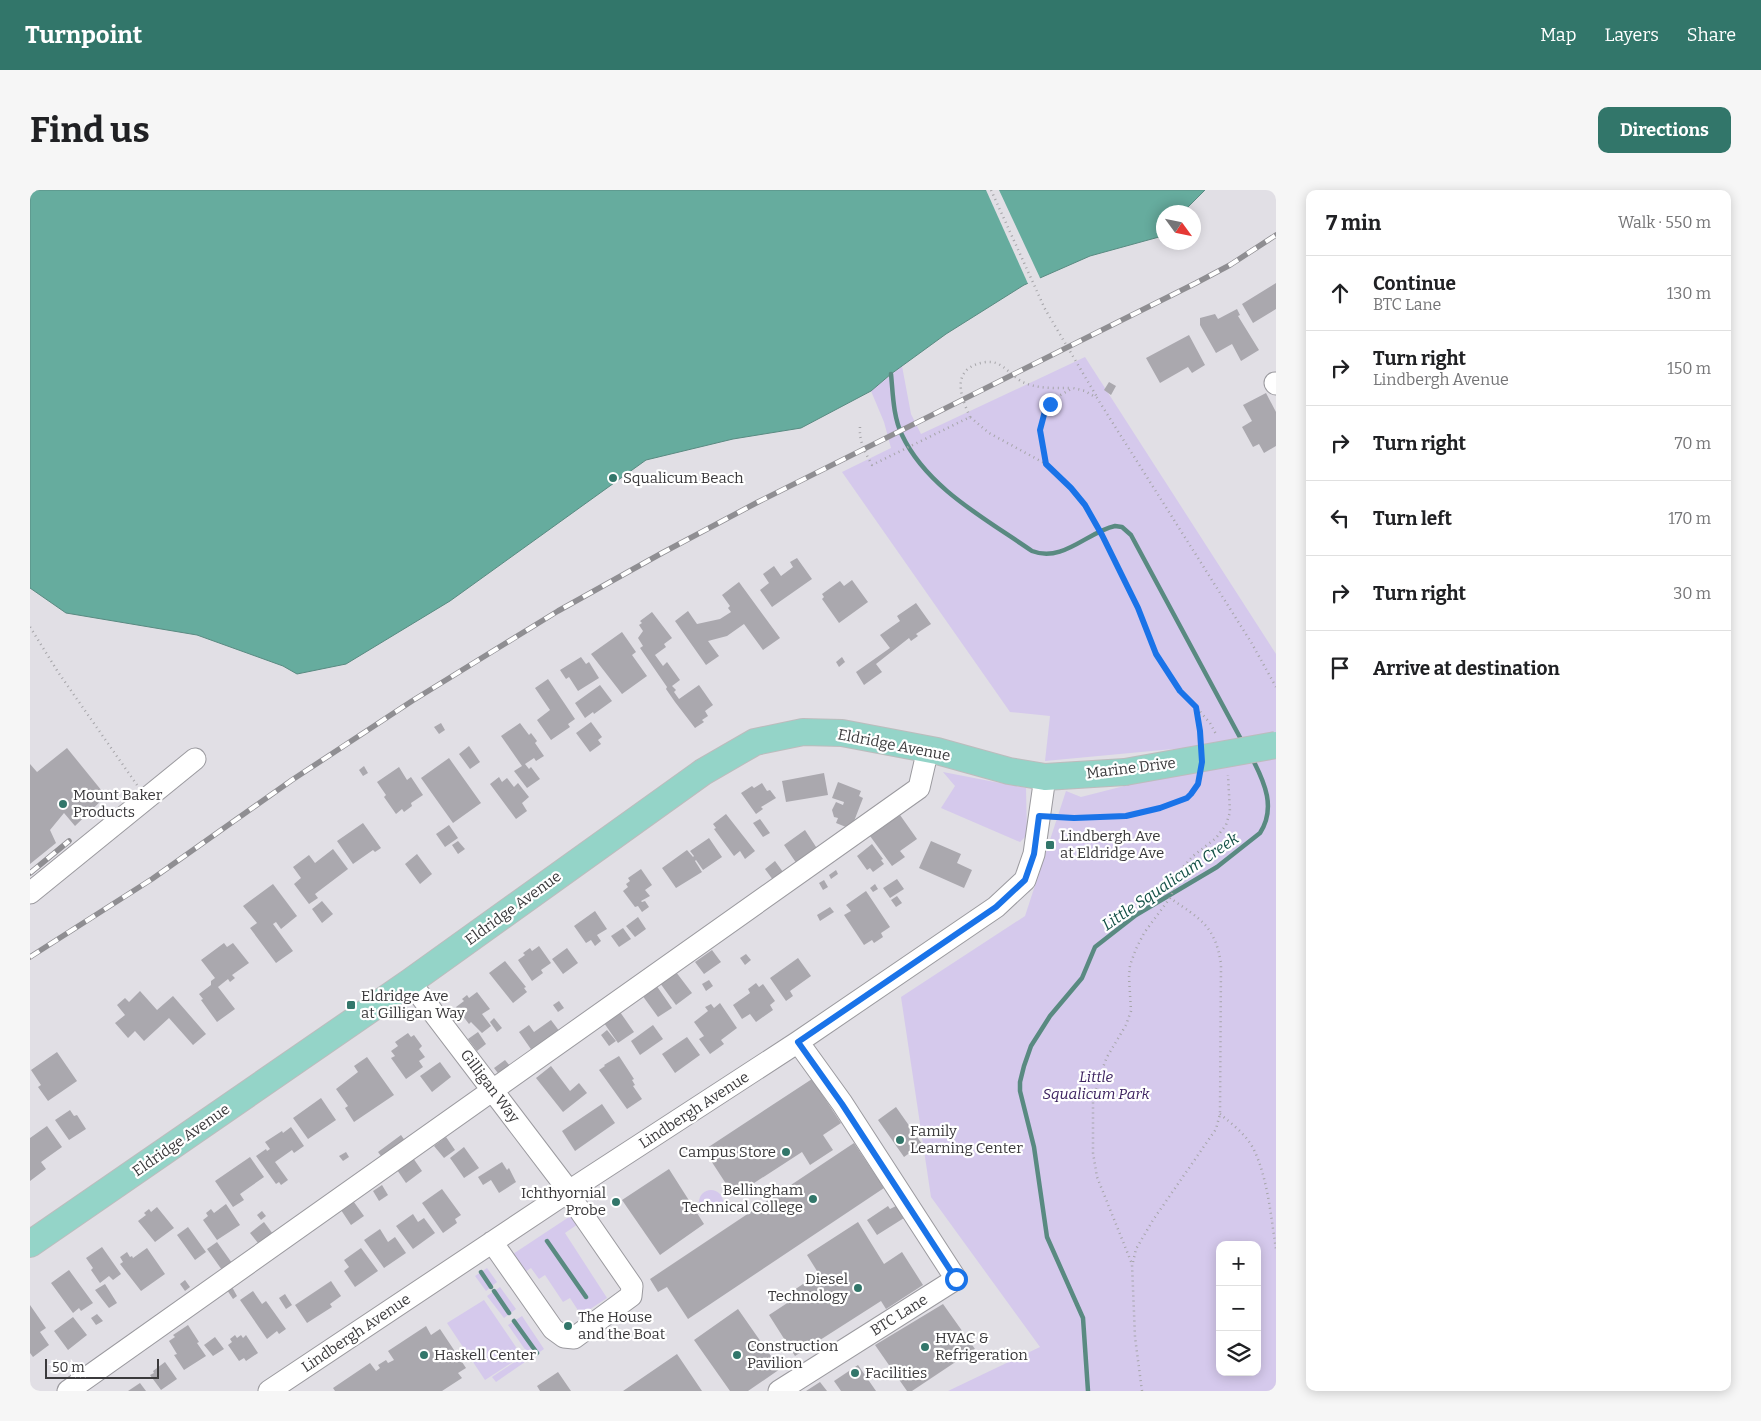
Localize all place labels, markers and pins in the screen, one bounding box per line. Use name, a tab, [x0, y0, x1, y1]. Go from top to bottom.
place label: Squalicum Beach	[623, 469, 744, 487]
marker: Squalicum Beach	[607, 472, 619, 484]
place label: Mount Baker Products	[73, 786, 163, 821]
marker: Mount Baker Products	[57, 798, 69, 810]
place label: Lindbergh Ave at Eldridge Ave	[1060, 827, 1164, 862]
marker: Lindbergh Ave at Eldridge Ave	[1044, 839, 1056, 851]
place label: Eldridge Ave at Gilligan Way	[361, 987, 465, 1022]
marker: Eldridge Ave at Gilligan Way	[345, 999, 357, 1011]
place label: Family Learning Center	[910, 1122, 1023, 1157]
marker: Family Learning Center	[894, 1134, 906, 1146]
place label: Campus Store	[679, 1143, 776, 1161]
marker: Campus Store	[780, 1146, 792, 1158]
place label: Bellingham Technical College	[682, 1181, 804, 1216]
place label: Ichthyornial Probe	[521, 1184, 606, 1219]
marker: Bellingham Technical College	[807, 1193, 819, 1205]
marker: Ichthyornial Probe	[610, 1196, 622, 1208]
place label: Diesel Technology	[768, 1270, 848, 1305]
marker: Diesel Technology	[852, 1282, 864, 1294]
place label: The House and the Boat	[578, 1308, 666, 1343]
marker: The House and the Boat	[562, 1320, 574, 1332]
place label: HVAC & Refrigeration	[935, 1329, 1028, 1364]
place label: Construction Pavilion	[747, 1337, 839, 1372]
marker: HVAC & Refrigeration	[919, 1341, 931, 1353]
place label: Haskell Center	[434, 1346, 536, 1364]
marker: Haskell Center	[418, 1349, 430, 1361]
marker: Construction Pavilion	[731, 1349, 743, 1361]
place label: Facilities	[865, 1364, 927, 1382]
marker: Facilities	[849, 1367, 861, 1379]

